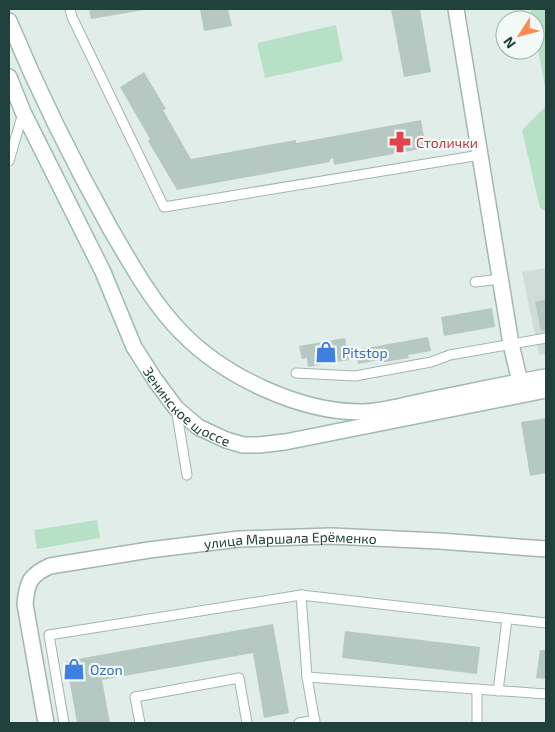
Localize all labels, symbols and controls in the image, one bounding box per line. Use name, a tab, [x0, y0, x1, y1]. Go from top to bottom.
north arrow	[495, 10, 545, 60]
text: N	[499, 34, 519, 52]
pharmacy icon: Столички	[387, 129, 413, 155]
place label: Столички	[416, 134, 478, 151]
shop icon: Pitstop	[313, 339, 339, 365]
place label: Pitstop	[342, 344, 388, 361]
street label: Зенинское шоссе	[140, 363, 232, 449]
street label: улица Маршала Ерёменко	[203, 527, 377, 552]
shop icon: Ozon	[61, 656, 87, 682]
place label: Ozon	[90, 661, 123, 678]

